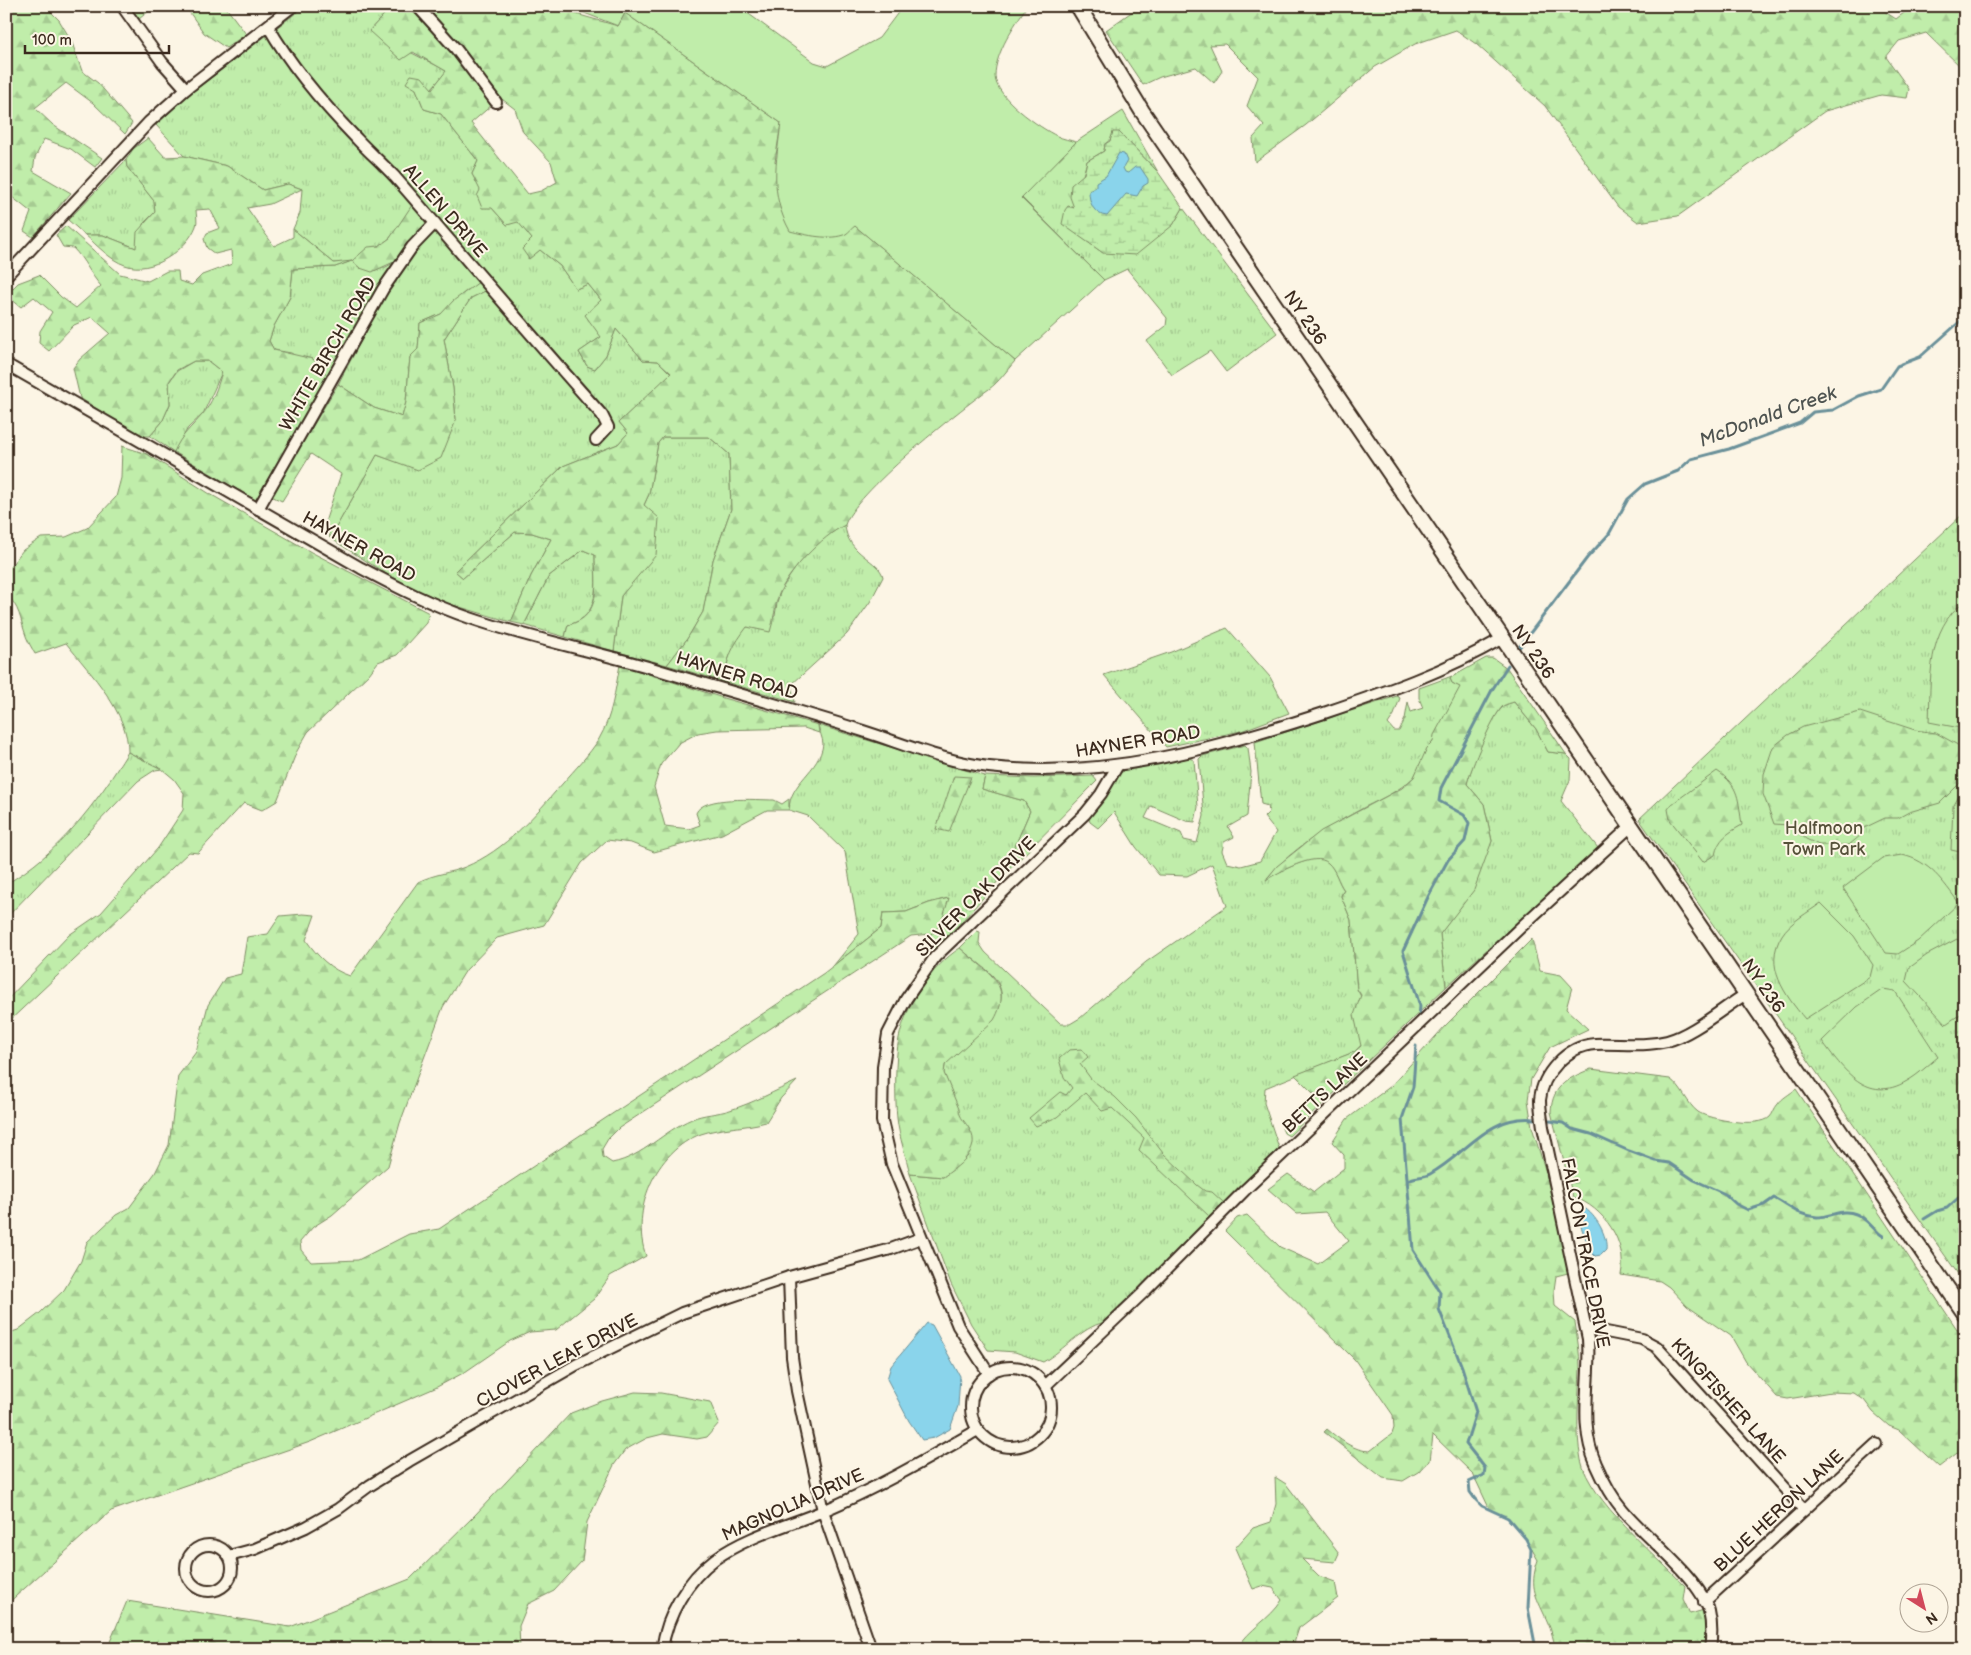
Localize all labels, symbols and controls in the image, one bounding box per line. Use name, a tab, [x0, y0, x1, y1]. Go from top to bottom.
scale bar	[25, 22, 169, 54]
text: 100 m	[32, 31, 72, 50]
street label: ALLEN DRIVE	[399, 160, 491, 262]
street label: WHITE BIRCH ROAD	[275, 273, 381, 435]
street label: NY 236	[1279, 287, 1331, 349]
water label: McDonald Creek	[1696, 381, 1841, 453]
street label: HAYNER ROAD	[299, 507, 419, 587]
street label: NY 236	[1507, 621, 1559, 683]
street label: HAYNER ROAD	[674, 648, 800, 704]
street label: HAYNER ROAD	[1074, 722, 1202, 762]
park label: Halfmoon Town Park	[1783, 818, 1865, 860]
street label: SILVER OAK DRIVE	[912, 833, 1040, 961]
street label: NY 236	[1737, 955, 1789, 1017]
street label: BETTS LANE	[1278, 1048, 1372, 1138]
street label: FALCON TRACE DRIVE	[1556, 1156, 1614, 1350]
street label: CLOVER LEAF DRIVE	[473, 1309, 641, 1413]
street label: KINGFISHER LANE	[1666, 1334, 1790, 1468]
street label: BLUE HERON LANE	[1710, 1446, 1848, 1576]
street label: MAGNOLIA DRIVE	[719, 1464, 867, 1546]
north arrow	[1898, 1582, 1948, 1632]
text: N	[1922, 1608, 1941, 1628]

